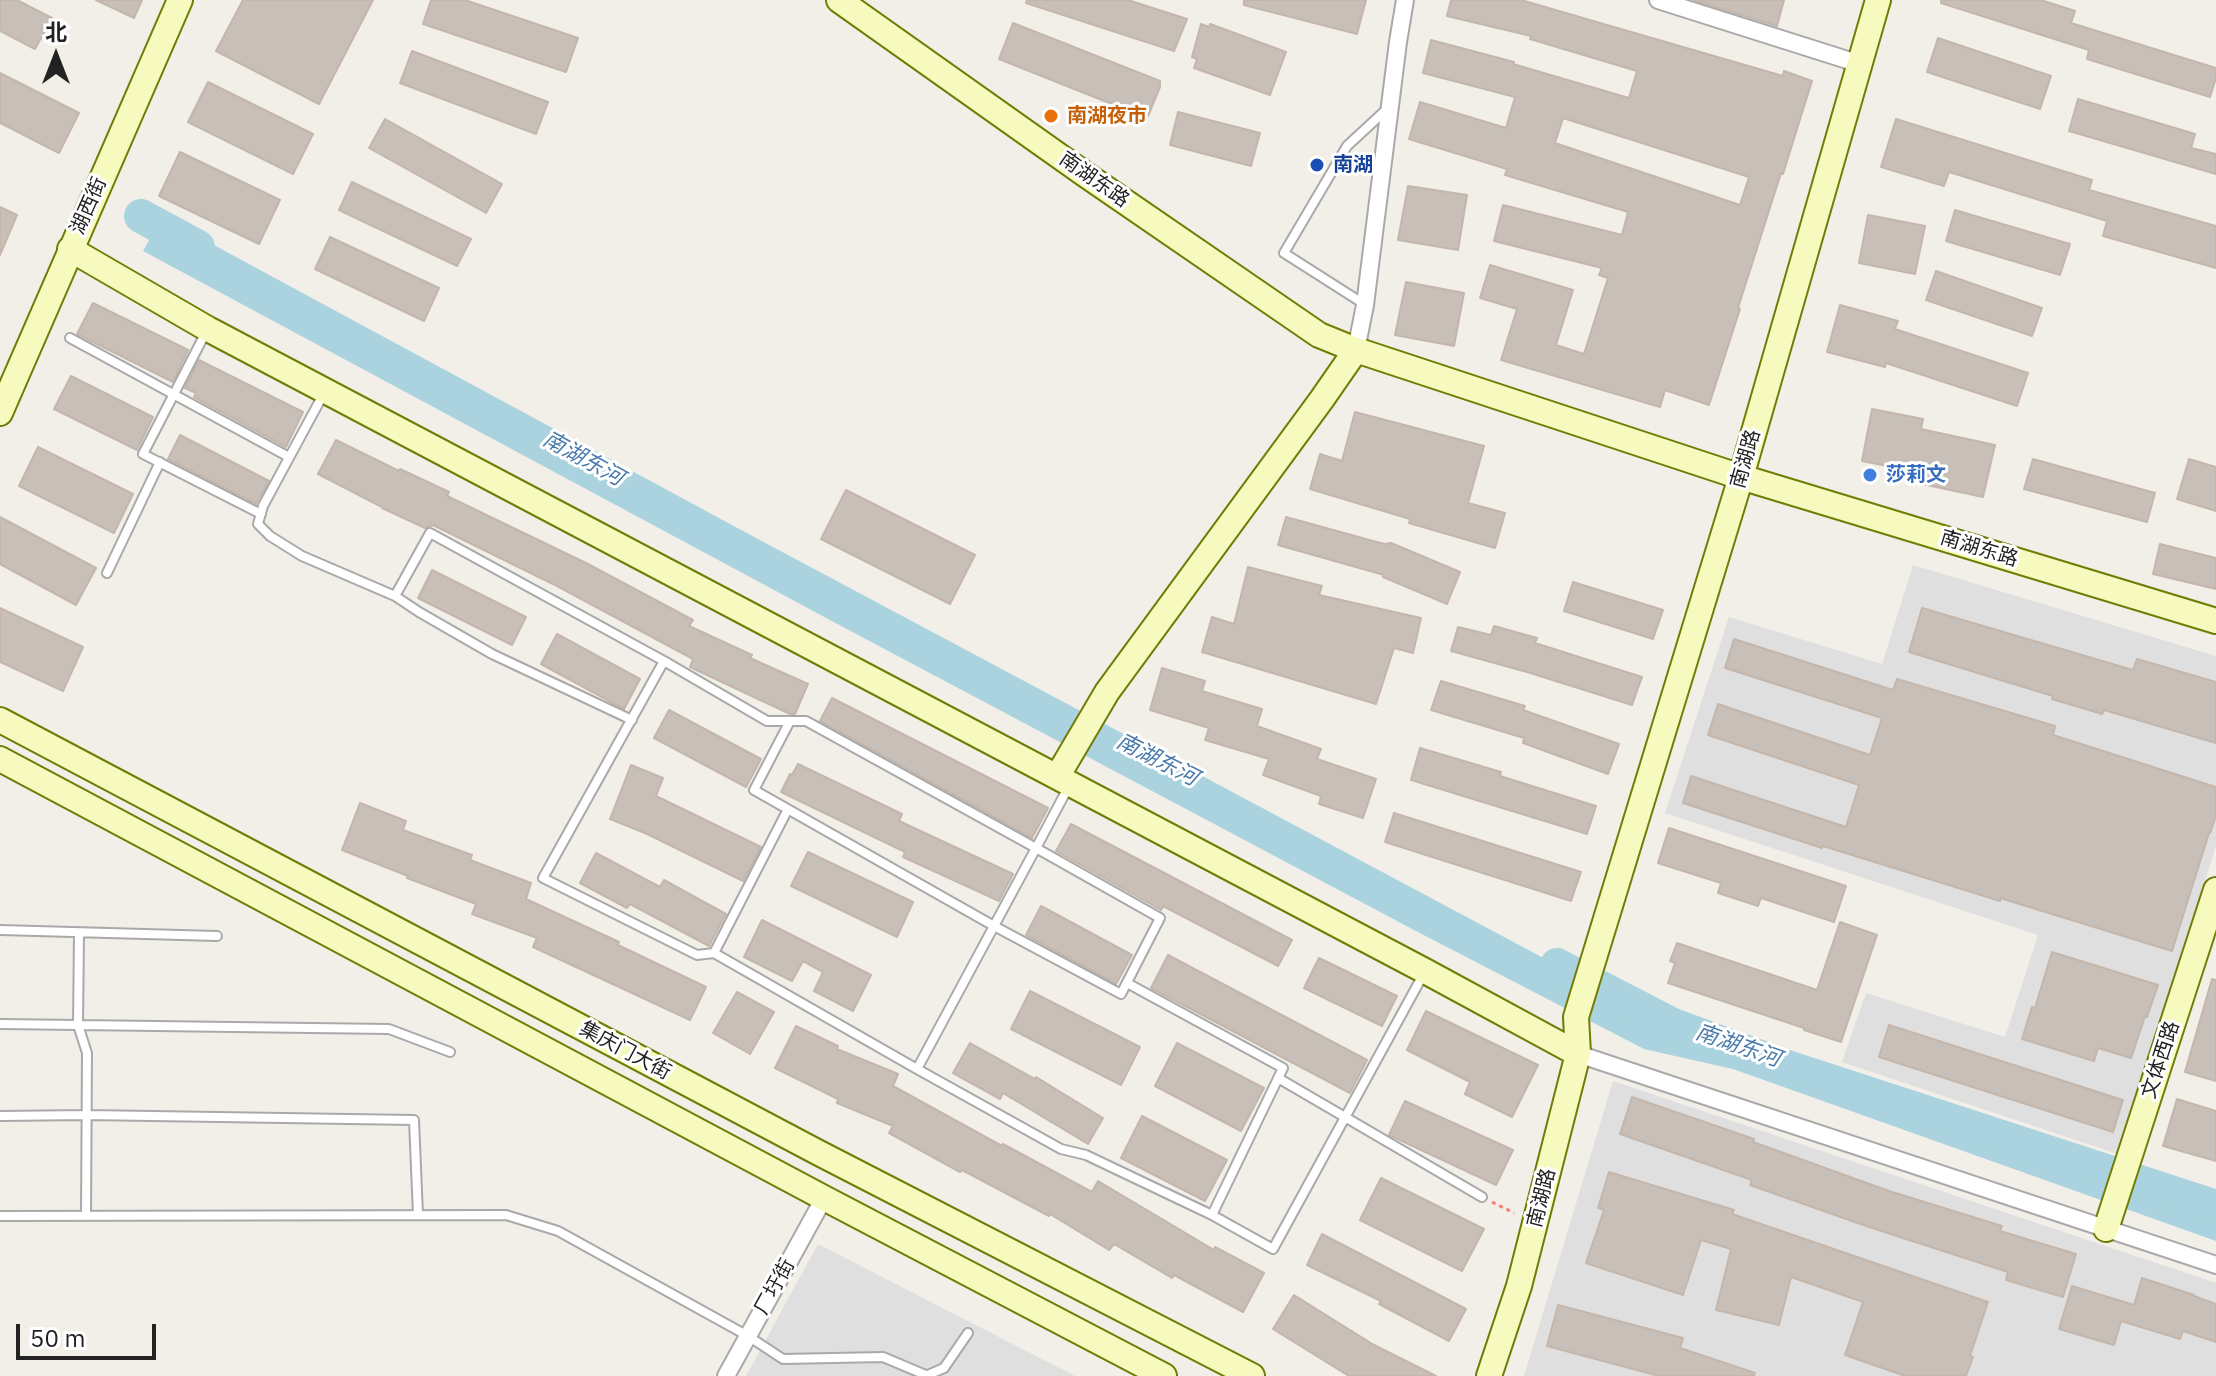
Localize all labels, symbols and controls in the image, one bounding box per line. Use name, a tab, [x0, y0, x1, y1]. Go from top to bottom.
north arrow	[16, 16, 96, 96]
text: 北	[45, 17, 67, 46]
place label: 南湖夜市	[1067, 104, 1147, 128]
marker: 南湖夜市	[1042, 107, 1060, 125]
street label: 南湖东路	[1054, 147, 1134, 213]
place label: 南湖	[1333, 153, 1373, 177]
marker: 南湖	[1308, 156, 1326, 174]
street label: 湖西街	[66, 174, 112, 238]
water label: 南湖东河	[538, 426, 628, 492]
street label: 南湖路	[1726, 427, 1766, 491]
place label: 莎莉文	[1886, 463, 1946, 487]
marker: 莎莉文	[1861, 466, 1879, 484]
street label: 南湖东路	[1937, 526, 2021, 572]
water label: 南湖东河	[1112, 728, 1202, 792]
street label: 集庆门大街	[575, 1017, 675, 1085]
street label: 文体西路	[2137, 1018, 2185, 1102]
water label: 南湖东河	[1692, 1019, 1784, 1073]
street label: 南湖路	[1523, 1166, 1561, 1230]
street label: 厂圩街	[750, 1255, 800, 1319]
scale bar	[20, 1308, 160, 1358]
text: 50 m	[30, 1322, 85, 1354]

